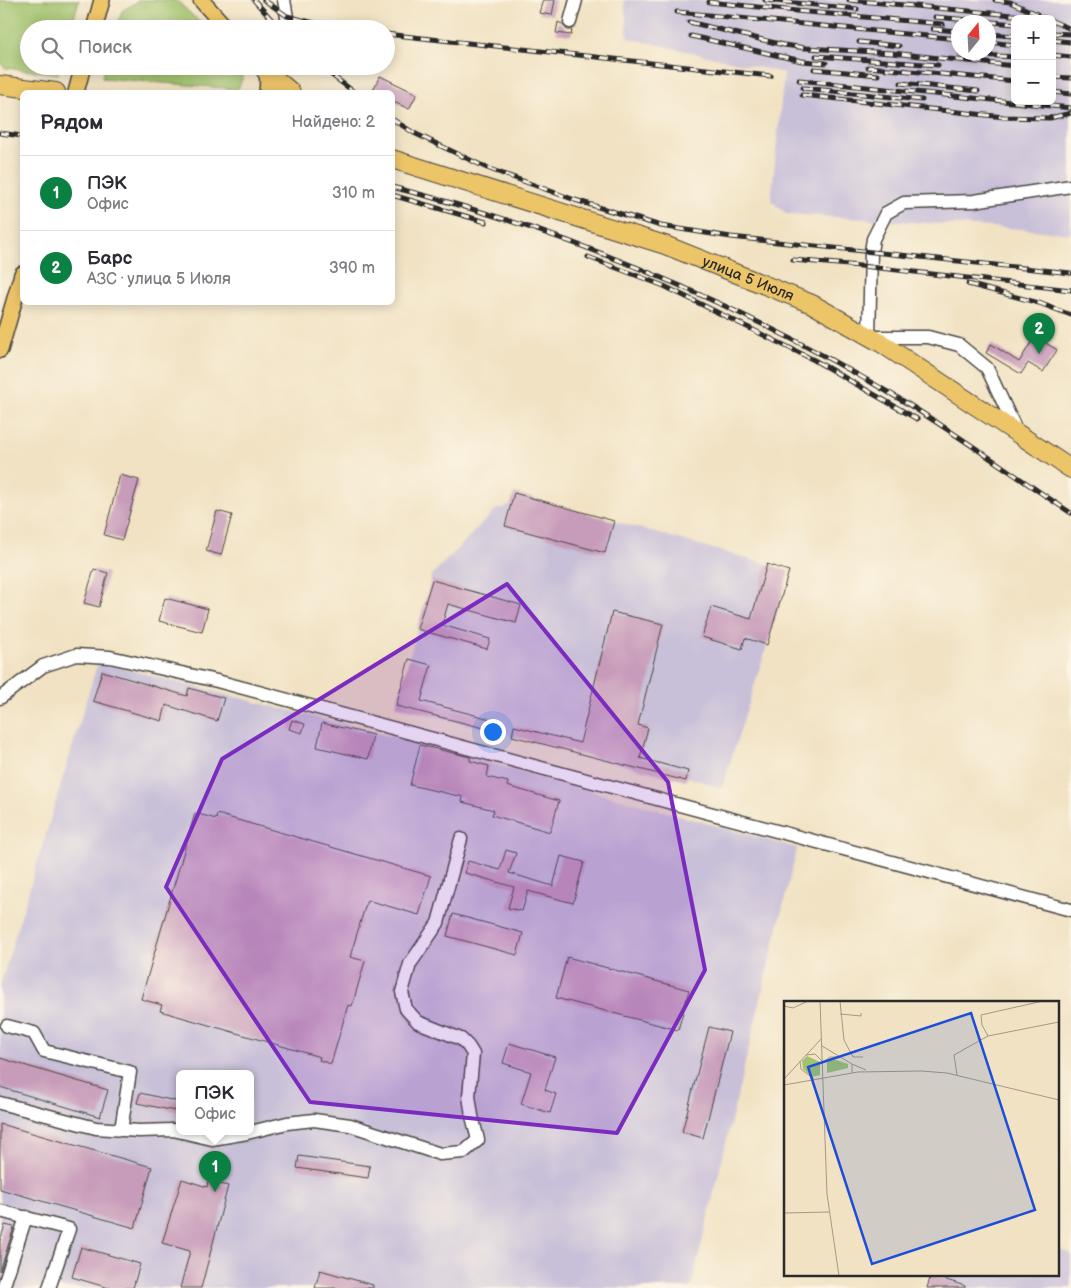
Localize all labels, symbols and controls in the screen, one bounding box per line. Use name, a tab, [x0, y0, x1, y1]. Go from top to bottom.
north arrow	[951, 15, 996, 60]
map controls	[1011, 15, 1056, 105]
button: +	[1011, 15, 1056, 60]
search box	[20, 20, 395, 75]
icon: search	[38, 34, 66, 62]
text: Поиск	[78, 36, 132, 59]
button: −	[1011, 60, 1056, 105]
text: Рядом	[40, 110, 103, 135]
text: Найдено: 2	[291, 113, 375, 132]
text: ПЭК	[87, 172, 127, 195]
text: 1	[53, 184, 59, 203]
text: 310 m	[332, 184, 375, 203]
text: Офис	[87, 195, 129, 214]
text: Барс	[87, 247, 132, 270]
street label: улица 5 Июля	[699, 252, 797, 306]
text: 2	[51, 259, 61, 278]
text: 390 m	[329, 259, 375, 278]
text: АЗС · улица 5 Июля	[87, 270, 231, 289]
pin: 2	[1023, 313, 1055, 354]
your location	[480, 719, 506, 745]
inset map	[784, 1001, 1058, 1276]
popup	[176, 1070, 254, 1135]
text: ПЭК	[194, 1082, 234, 1105]
text: Офис	[194, 1105, 236, 1124]
pin: 1	[199, 1151, 231, 1192]

